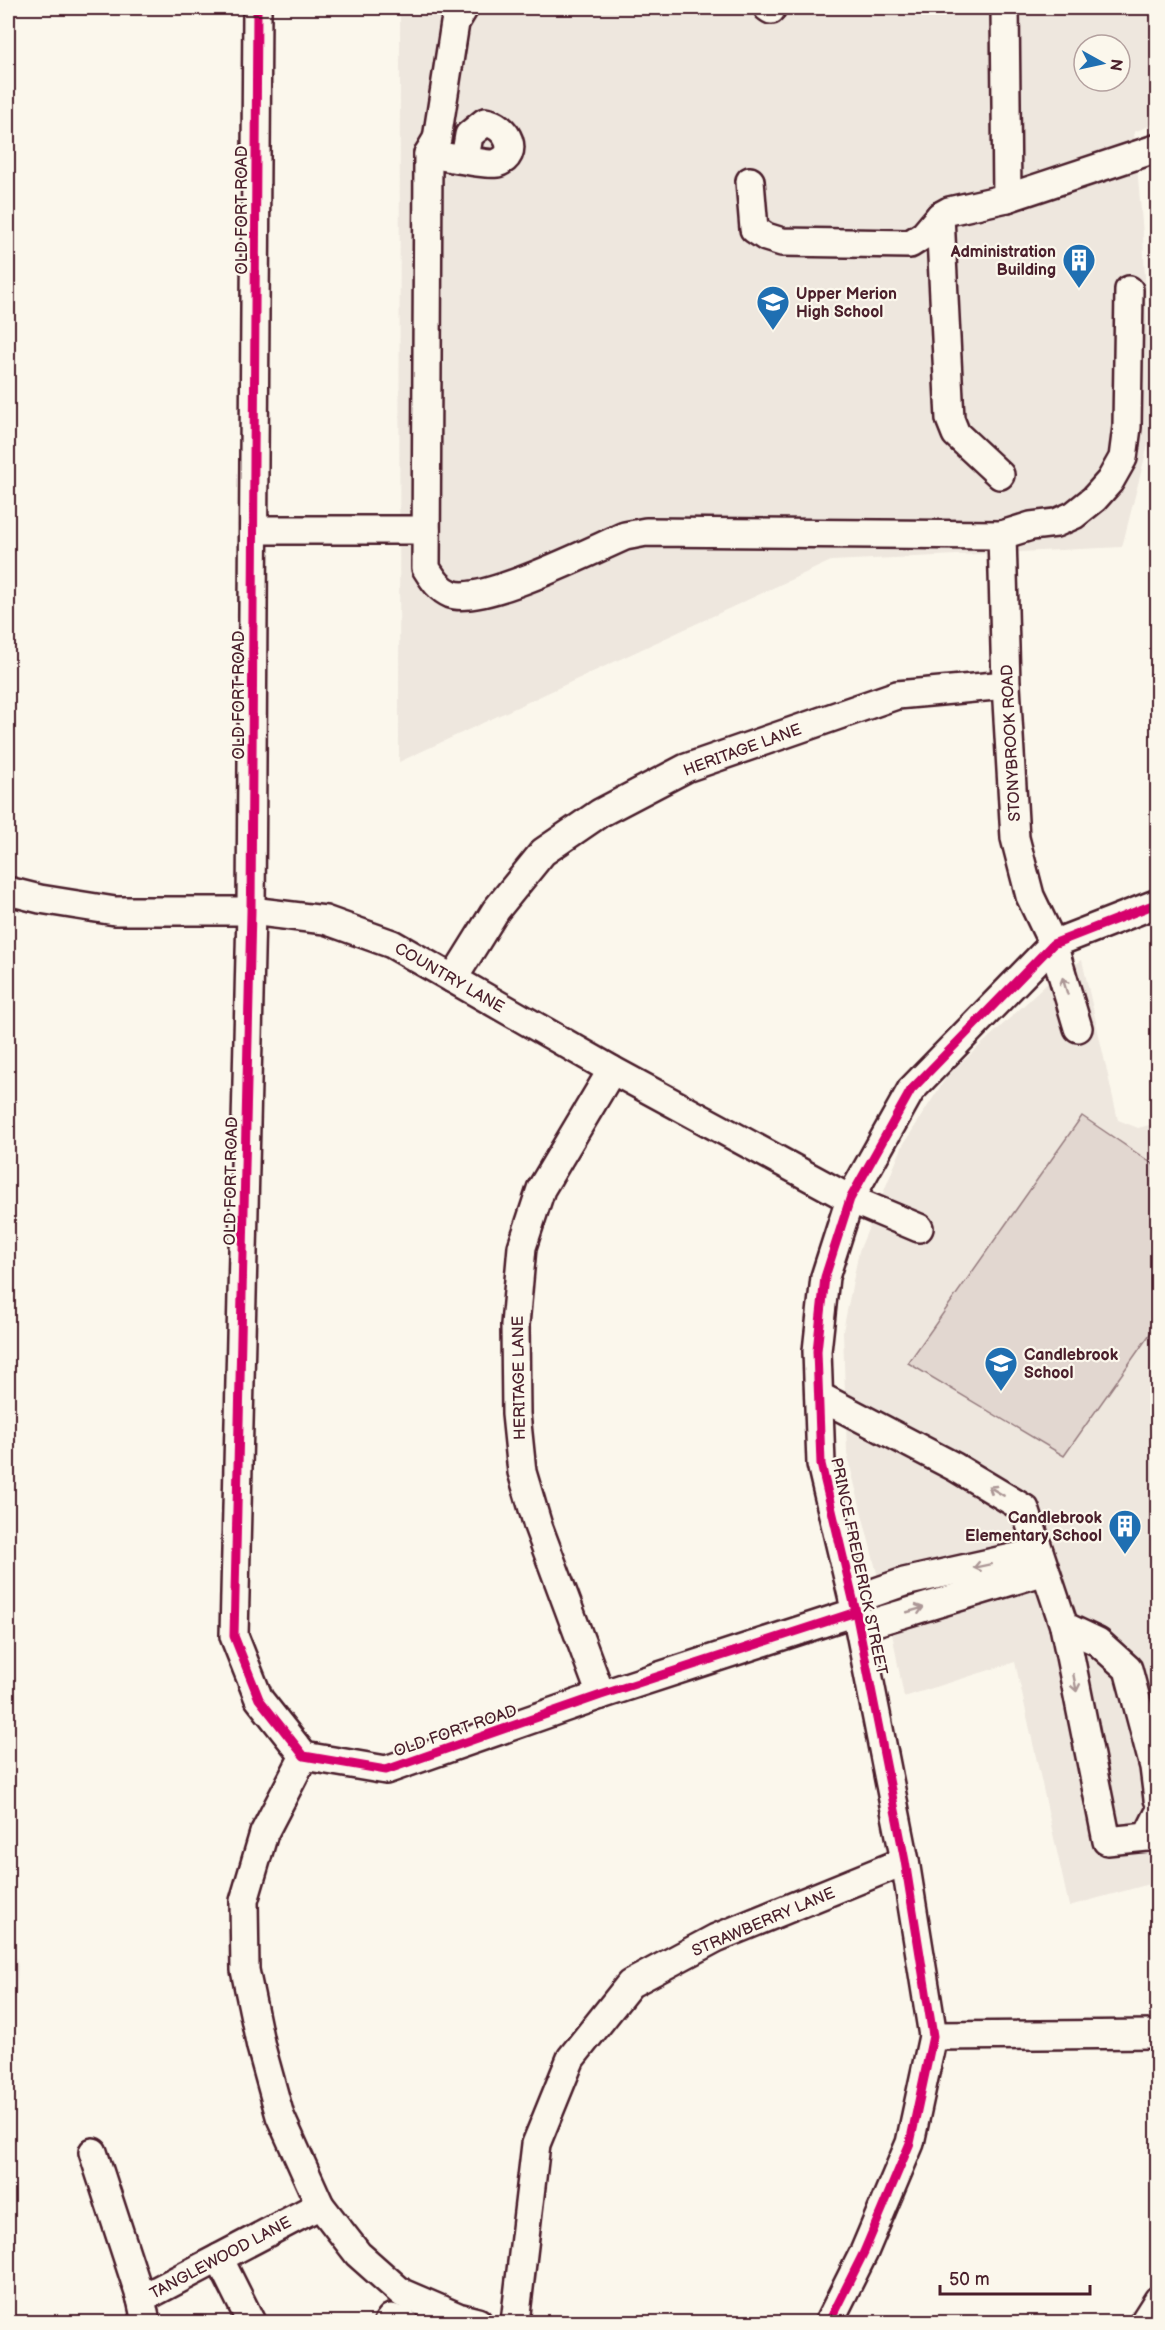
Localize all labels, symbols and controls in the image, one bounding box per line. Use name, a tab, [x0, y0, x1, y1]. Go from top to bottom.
north arrow	[1072, 33, 1132, 93]
text: N	[1105, 58, 1126, 72]
street label: OLD FORT ROAD	[233, 146, 252, 274]
building icon: Administration Building	[1061, 242, 1097, 289]
place label: Administration Building	[950, 243, 1056, 280]
school or university icon: Upper Merion High School	[755, 284, 791, 331]
place label: Upper Merion High School	[796, 285, 897, 322]
street label: OLD FORT ROAD	[230, 631, 249, 759]
street label: STONYBROOK ROAD	[998, 664, 1025, 822]
street label: HERITAGE LANE	[681, 720, 804, 781]
street label: COUNTRY LANE	[391, 939, 507, 1017]
one-way arrow	[1059, 977, 1070, 996]
street label: OLD FORT ROAD	[221, 1116, 242, 1246]
street label: HERITAGE LANE	[509, 1316, 530, 1440]
school or university icon: Candlebrook School	[983, 1345, 1019, 1392]
place label: Candlebrook School	[1024, 1346, 1119, 1383]
street label: PRINCE FREDERICK STREET	[826, 1456, 891, 1677]
one-way arrow	[988, 1485, 1005, 1497]
building icon: Candlebrook Elementary School	[1107, 1508, 1143, 1555]
place label: Candlebrook Elementary School	[965, 1509, 1103, 1546]
one-way arrow	[973, 1561, 992, 1572]
one-way arrow	[905, 1604, 924, 1615]
one-way arrow	[1070, 1673, 1081, 1692]
street label: OLD FORT ROAD	[391, 1701, 520, 1761]
street label: STRAWBERRY LANE	[689, 1884, 838, 1961]
street label: TANGLEWOOD LANE	[147, 2213, 295, 2304]
scale bar	[940, 2258, 1090, 2296]
text: 50 m	[949, 2269, 990, 2290]

